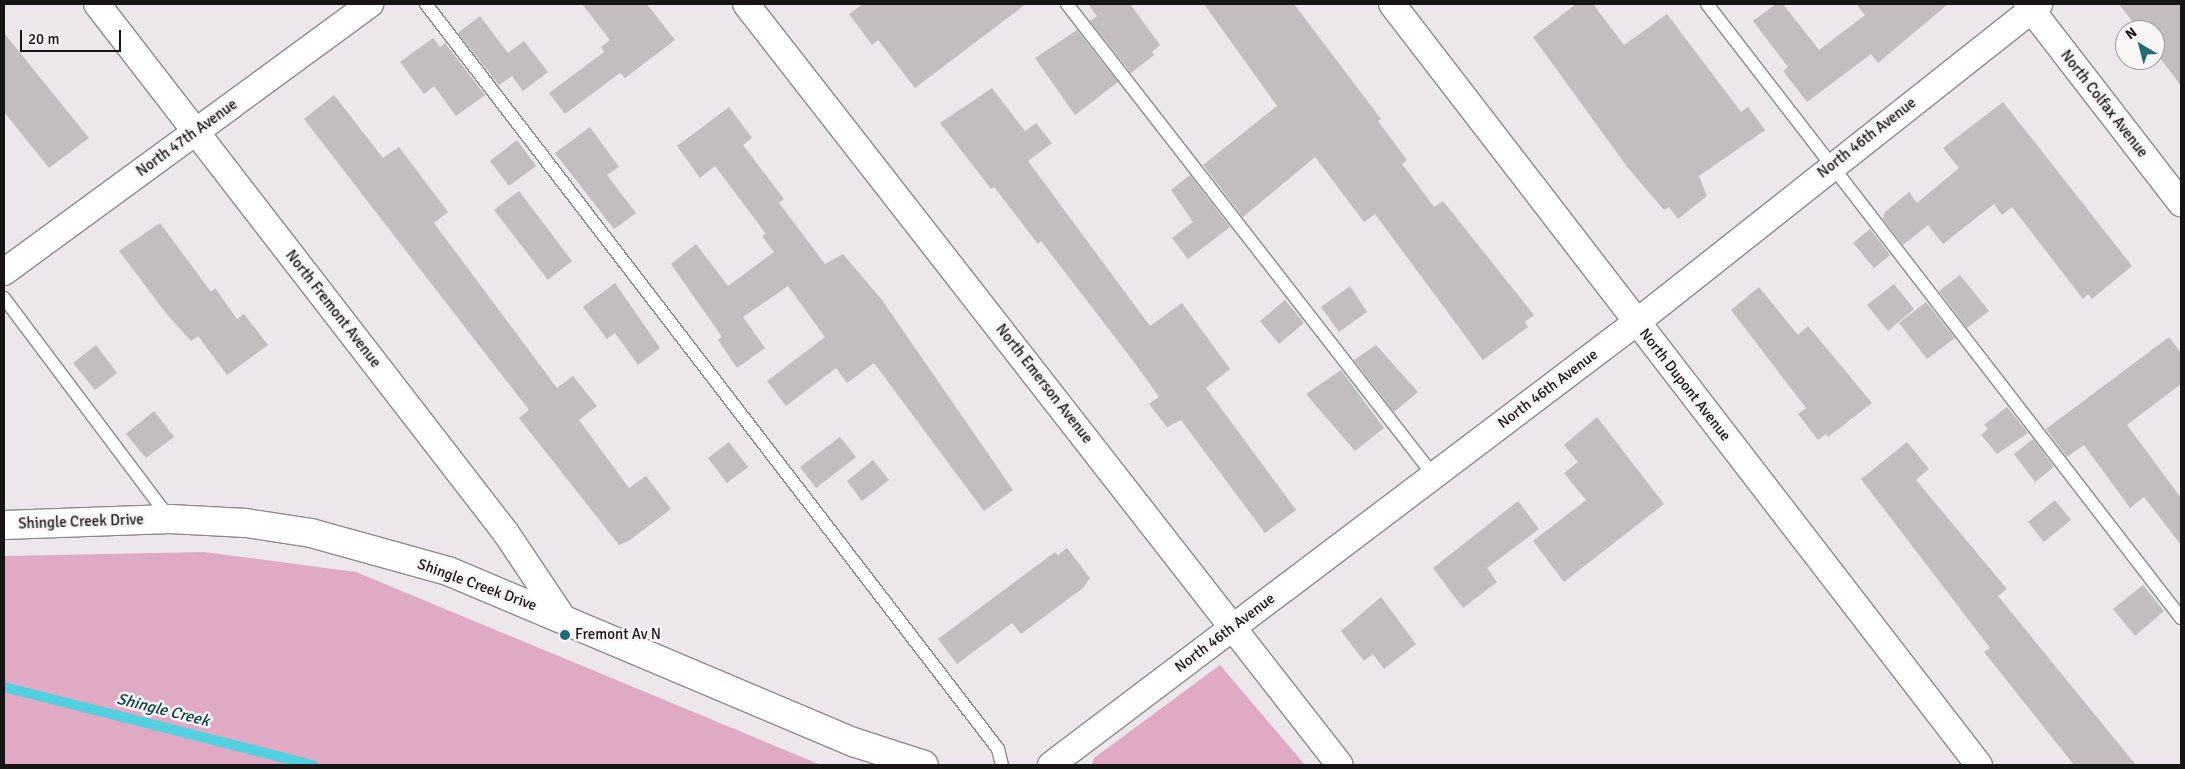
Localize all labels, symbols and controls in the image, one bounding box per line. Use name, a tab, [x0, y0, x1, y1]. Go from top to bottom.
scale bar	[22, 20, 124, 52]
north arrow	[2115, 20, 2165, 70]
text: N	[2122, 24, 2140, 43]
text: 20 m	[28, 30, 59, 48]
street label: North Colfax Avenue	[2056, 47, 2152, 161]
street label: North 46th Avenue	[1814, 94, 1920, 182]
street label: North 47th Avenue	[133, 95, 241, 181]
street label: North Fremont Avenue	[282, 247, 384, 371]
street label: North Emerson Avenue	[992, 321, 1096, 447]
street label: North Dupont Avenue	[1635, 325, 1735, 445]
street label: North 46th Avenue	[1495, 346, 1601, 432]
street label: Shingle Creek Drive	[18, 511, 144, 533]
street label: Shingle Creek Drive	[415, 555, 539, 615]
street label: North 46th Avenue	[1172, 590, 1278, 676]
place label: Fremont Av N	[575, 626, 661, 644]
marker: Fremont Av N	[559, 629, 571, 641]
water label: Shingle Creek	[115, 689, 211, 731]

